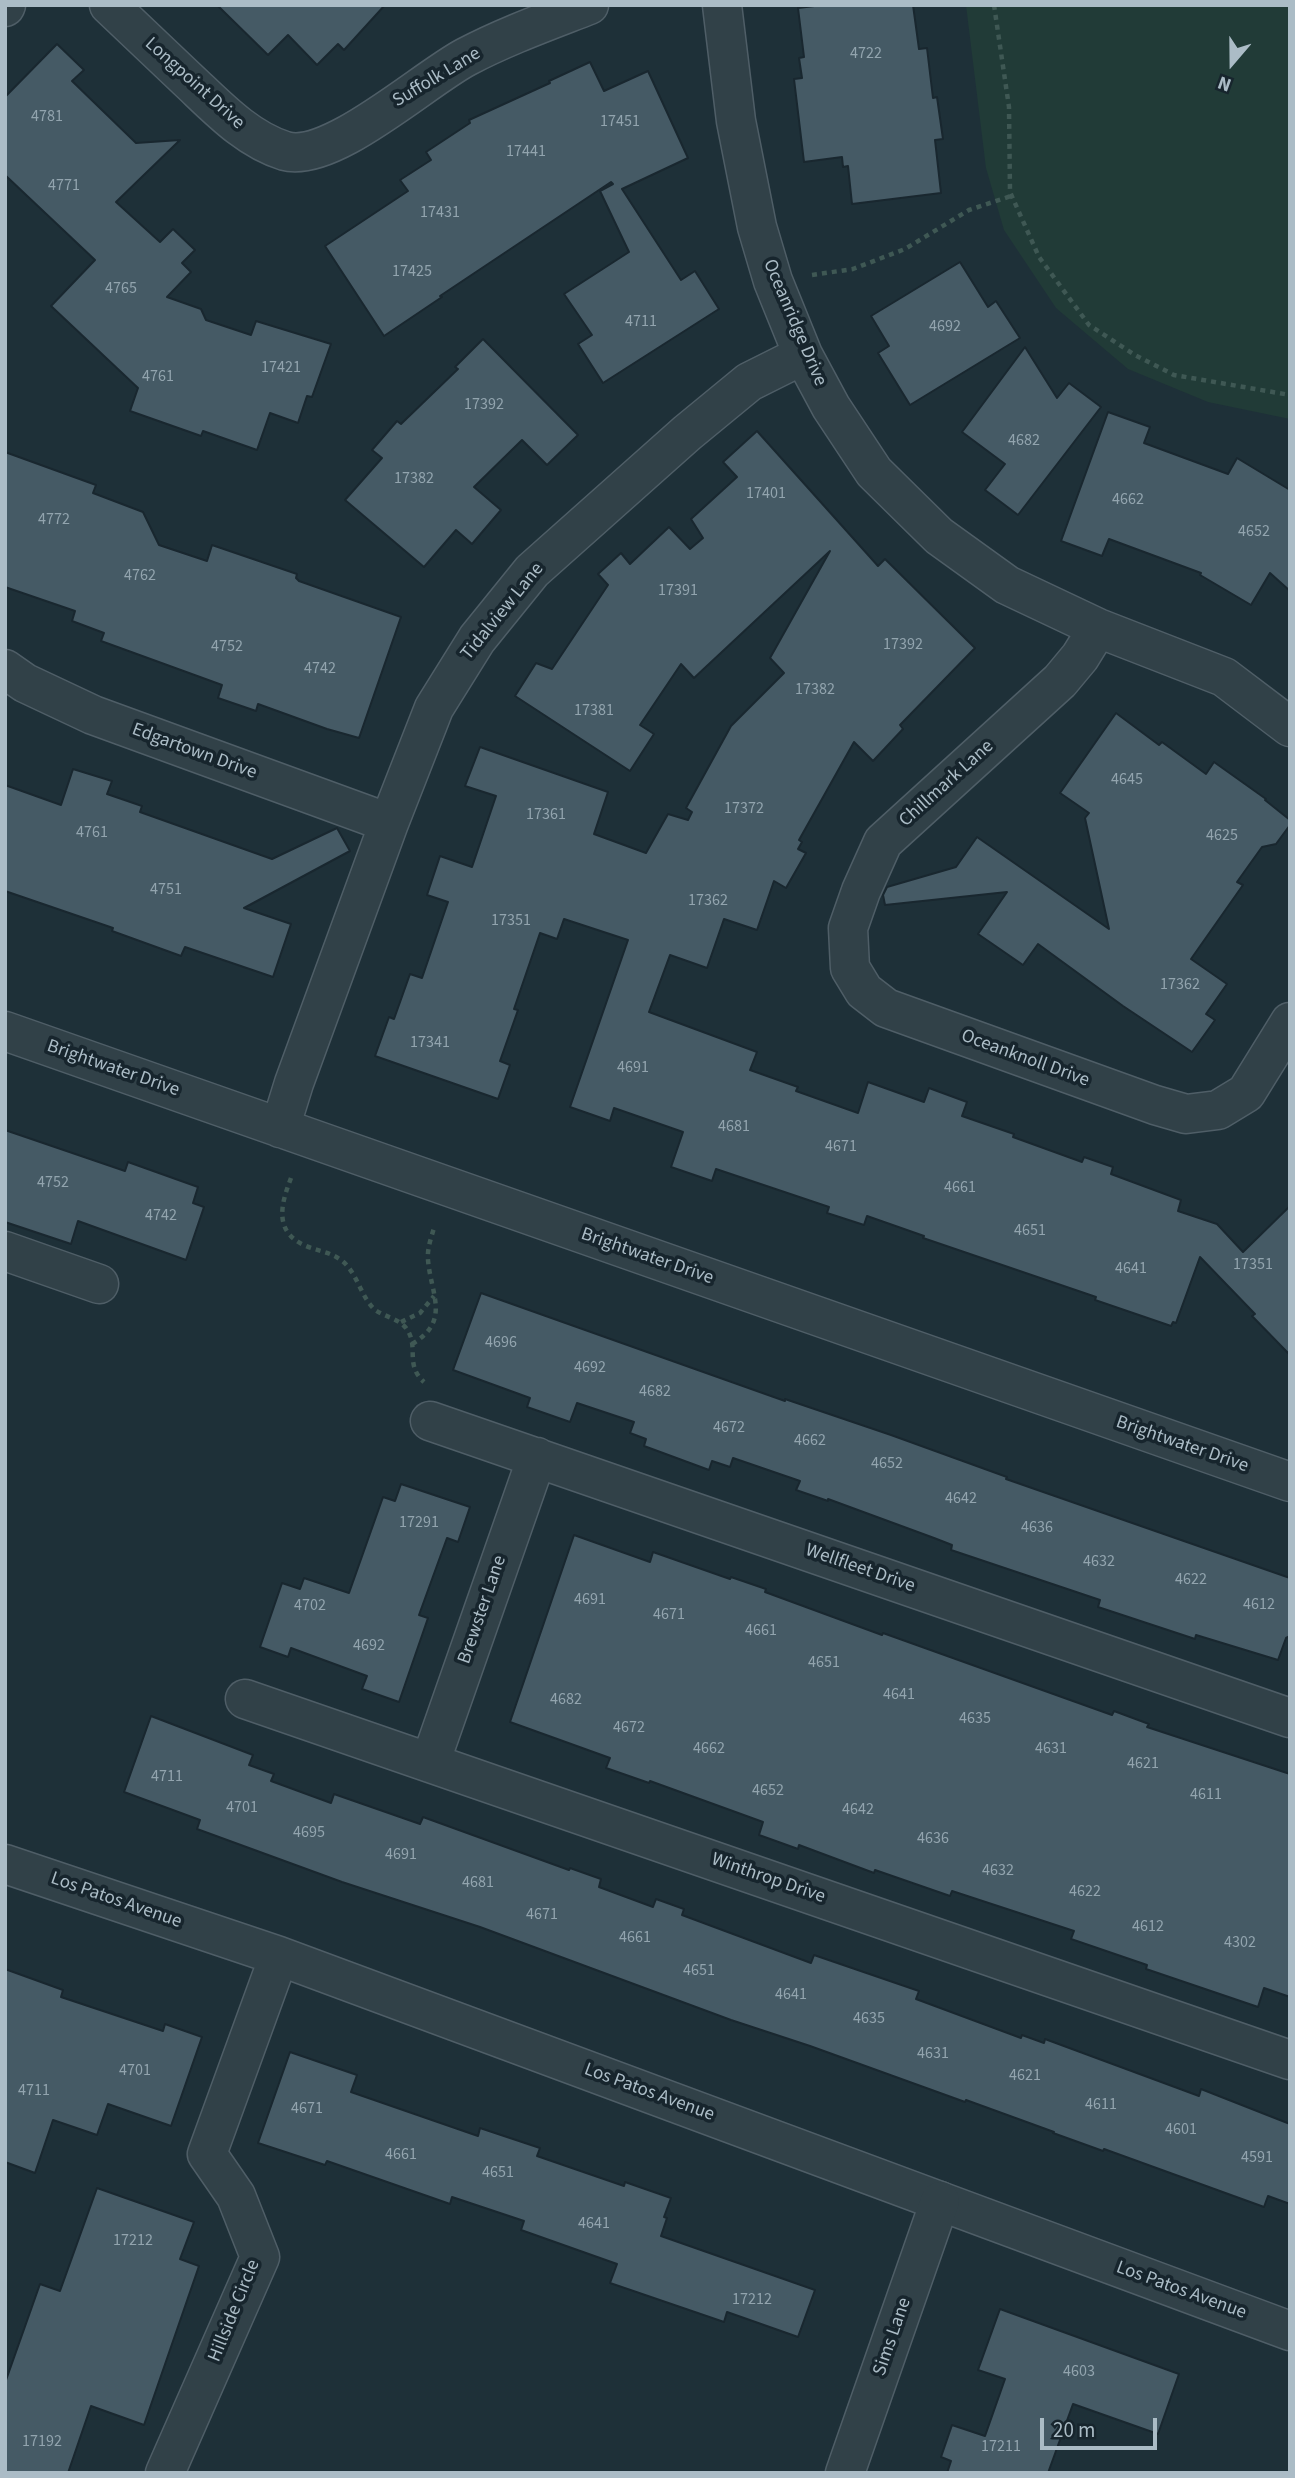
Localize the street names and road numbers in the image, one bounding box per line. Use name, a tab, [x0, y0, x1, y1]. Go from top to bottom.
street label: Longpoint Drive	[139, 33, 249, 135]
street label: Suffolk Lane	[389, 43, 485, 113]
street label: Oceanridge Drive	[757, 256, 831, 390]
street label: Tidalview Lane	[457, 559, 549, 665]
street label: Edgartown Drive	[128, 719, 260, 785]
street label: Chillmark Lane	[895, 736, 999, 832]
street label: Oceanknoll Drive	[958, 1025, 1092, 1093]
street label: Brightwater Drive	[44, 1036, 182, 1102]
street label: Brightwater Drive	[578, 1224, 716, 1290]
street label: Brightwater Drive	[1113, 1412, 1251, 1478]
street label: Wellfleet Drive	[802, 1540, 918, 1598]
street label: Brewster Lane	[454, 1553, 512, 1667]
street label: Winthrop Drive	[708, 1849, 828, 1909]
street label: Los Patos Avenue	[48, 1868, 184, 1934]
street label: Los Patos Avenue	[581, 2059, 717, 2127]
street label: Hillside Circle	[204, 2257, 266, 2365]
street label: Los Patos Avenue	[1113, 2257, 1249, 2325]
street label: Sims Lane	[869, 2295, 917, 2379]

